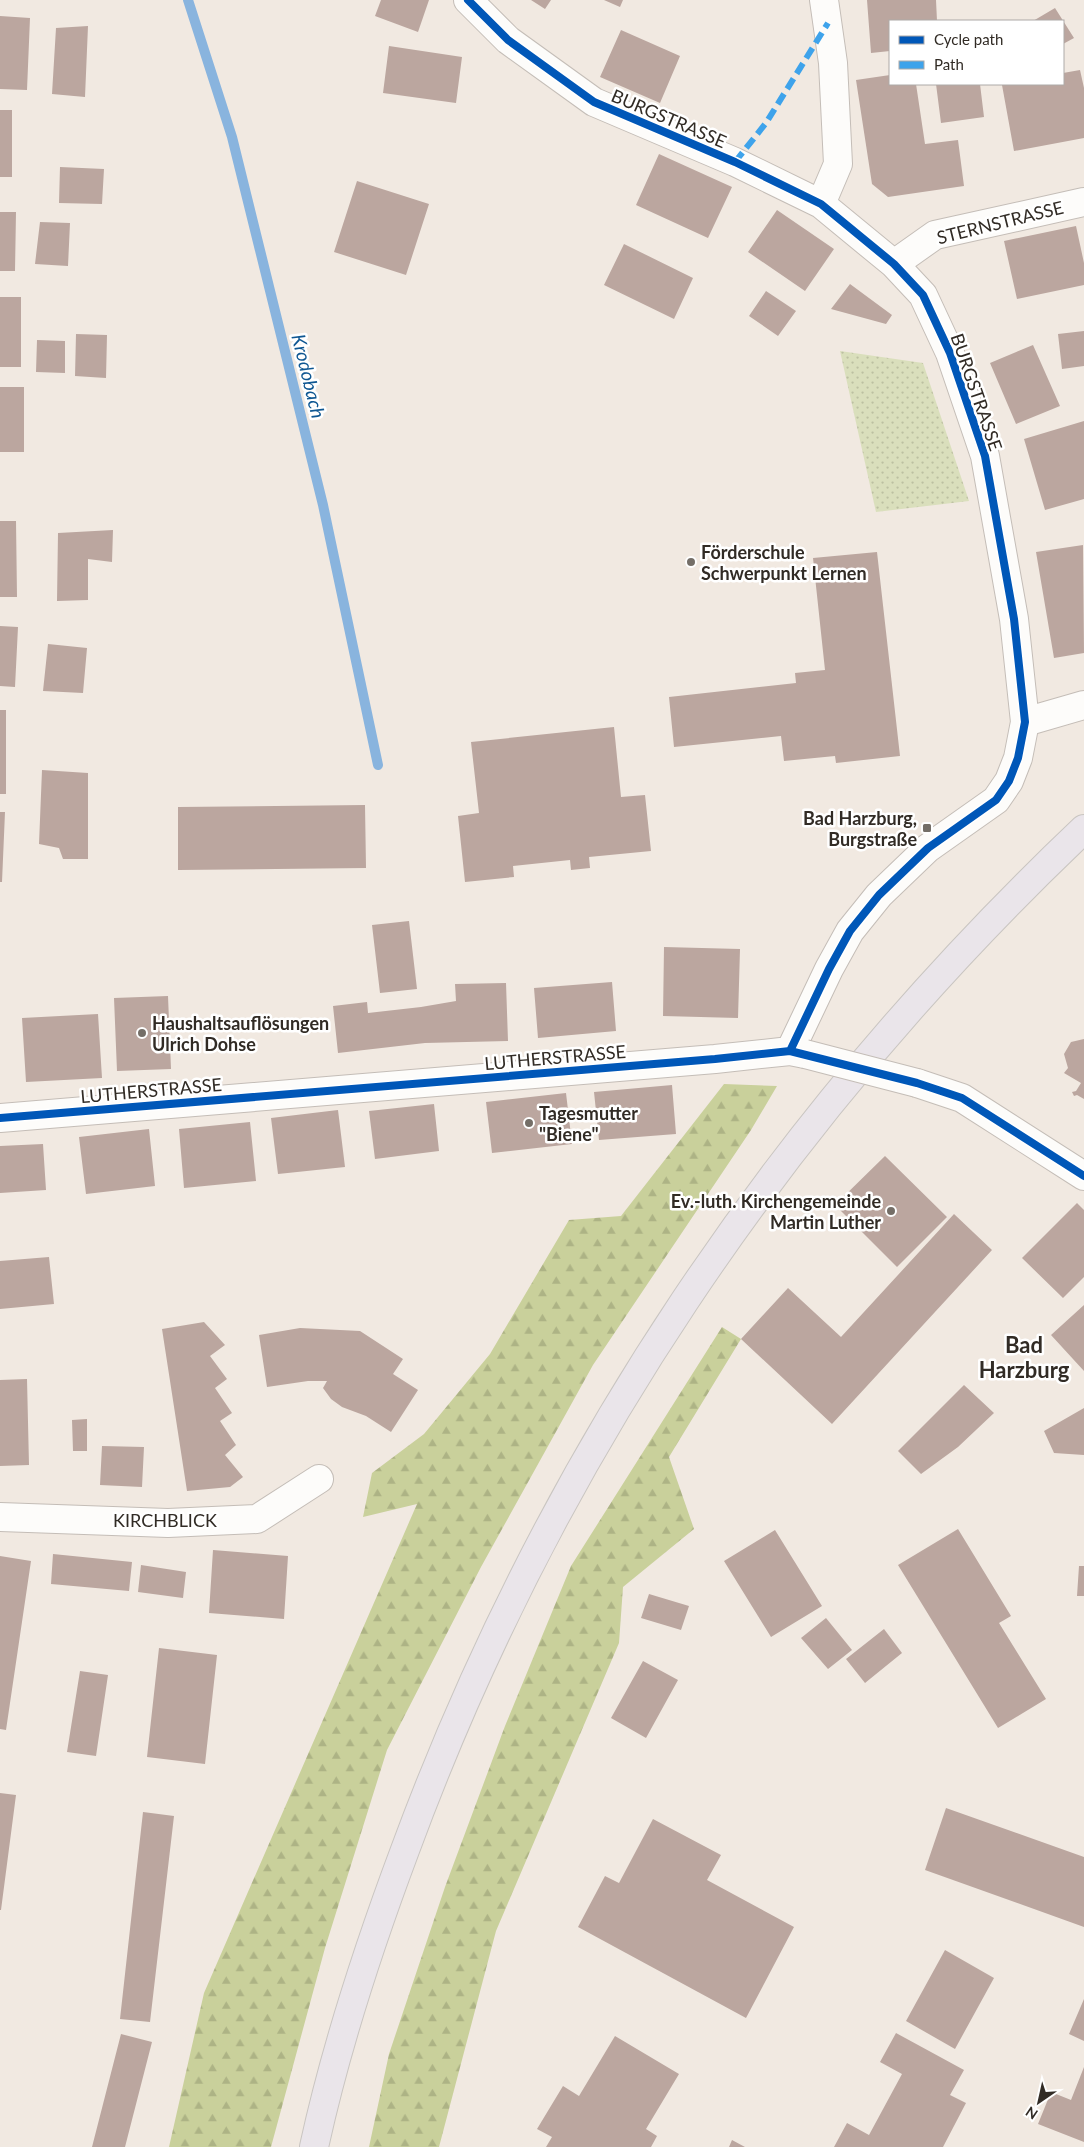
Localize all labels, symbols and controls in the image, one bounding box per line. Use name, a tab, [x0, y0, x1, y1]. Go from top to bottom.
legend	[889, 20, 1064, 85]
text: Cycle path	[934, 30, 1003, 48]
text: Path	[934, 55, 964, 73]
street label: BURGSTRASSE	[608, 84, 730, 152]
street label: STERNSTRASSE	[934, 196, 1066, 248]
street label: BURGSTRASSE	[947, 330, 1007, 454]
water label: Krodobach	[287, 331, 331, 421]
place label: Förderschule Schwerpunkt Lernen	[701, 541, 867, 584]
marker: Förderschule Schwerpunkt Lernen	[685, 556, 697, 568]
place label: Bad Harzburg, Burgstraße	[803, 807, 917, 850]
marker: Bad Harzburg, Burgstraße	[921, 822, 933, 834]
place label: Haushaltsauflösungen Ulrich Dohse	[152, 1012, 329, 1055]
marker: Haushaltsauflösungen Ulrich Dohse	[136, 1027, 148, 1039]
street label: LUTHERSTRASSE	[483, 1040, 627, 1074]
street label: LUTHERSTRASSE	[79, 1073, 223, 1107]
place label: Tagesmutter "Biene"	[539, 1102, 638, 1145]
marker: Tagesmutter "Biene"	[523, 1117, 535, 1129]
place label: Ev.-luth. Kirchengemeinde Martin Luther	[671, 1190, 881, 1233]
marker: Ev.-luth. Kirchengemeinde Martin Luther	[885, 1205, 897, 1217]
district label: Bad Harzburg	[979, 1331, 1070, 1383]
street label: KIRCHBLICK	[113, 1509, 217, 1531]
north arrow	[1014, 2077, 1064, 2127]
text: N	[1022, 2103, 1041, 2123]

